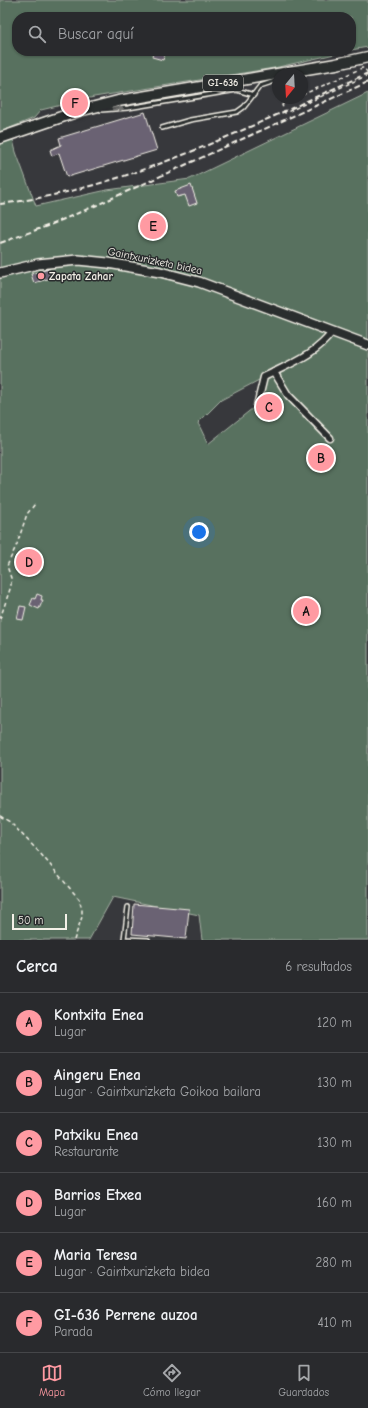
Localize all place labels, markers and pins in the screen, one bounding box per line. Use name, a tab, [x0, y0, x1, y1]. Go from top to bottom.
pin: F	[62, 88, 88, 118]
pin: E	[140, 211, 166, 241]
place label: Zapata Zahar	[49, 270, 113, 283]
marker: Zapata Zahar	[36, 271, 46, 281]
pin: C	[256, 392, 282, 422]
pin: B	[308, 443, 334, 473]
pin: D	[16, 547, 42, 577]
pin: A	[293, 596, 319, 626]

